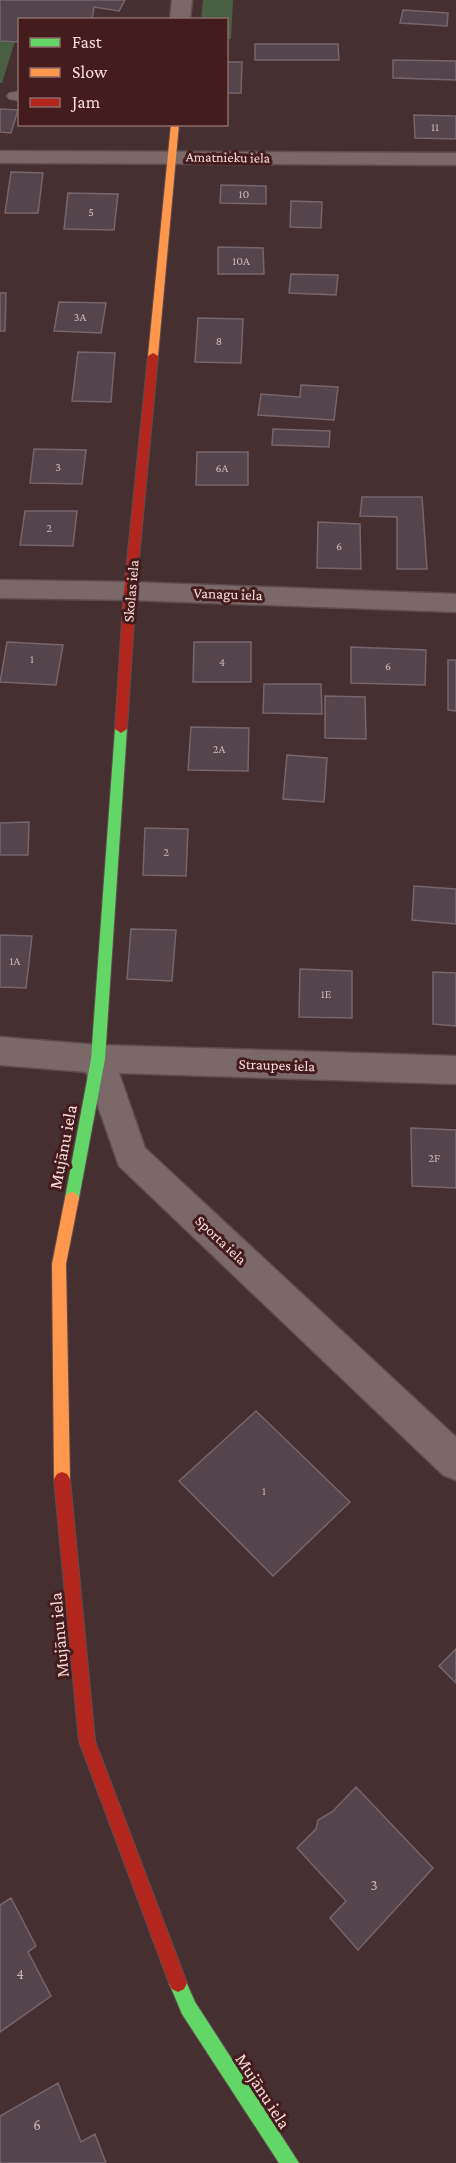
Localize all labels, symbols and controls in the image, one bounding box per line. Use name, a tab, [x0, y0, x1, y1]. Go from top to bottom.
legend	[18, 18, 228, 126]
text: Fast	[72, 32, 103, 52]
text: Slow	[72, 62, 108, 82]
text: Jam	[70, 92, 101, 112]
house number: 11	[431, 120, 439, 134]
street label: Amatnieku iela	[186, 148, 271, 166]
house number: 10	[239, 187, 250, 201]
house number: 5	[88, 205, 94, 219]
house number: 10A	[232, 254, 250, 268]
house number: 3A	[74, 310, 86, 324]
house number: 8	[216, 334, 222, 348]
house number: 3	[55, 460, 61, 474]
house number: 6A	[216, 461, 229, 475]
house number: 2	[46, 521, 52, 535]
house number: 6	[336, 539, 342, 553]
street label: Skolas iela	[120, 559, 142, 623]
street label: Vanagu iela	[193, 585, 263, 604]
house number: 1	[30, 652, 34, 666]
house number: 4	[219, 655, 225, 669]
house number: 6	[385, 659, 391, 673]
house number: 2A	[213, 742, 225, 756]
house number: 2	[163, 845, 169, 859]
house number: 1A	[10, 954, 21, 968]
house number: 1E	[321, 987, 332, 1001]
street label: Straupes iela	[238, 1056, 316, 1075]
street label: Mujānu iela	[45, 1103, 82, 1191]
house number: 2F	[428, 1151, 440, 1165]
street label: Sporta iela	[192, 1212, 250, 1268]
house number: 1	[262, 1484, 266, 1498]
street label: Mujānu iela	[45, 1591, 74, 1678]
house number: 3	[370, 1877, 378, 1893]
house number: 4	[16, 1966, 24, 1982]
street label: Mujānu iela	[230, 2050, 295, 2133]
house number: 6	[33, 2117, 41, 2133]

